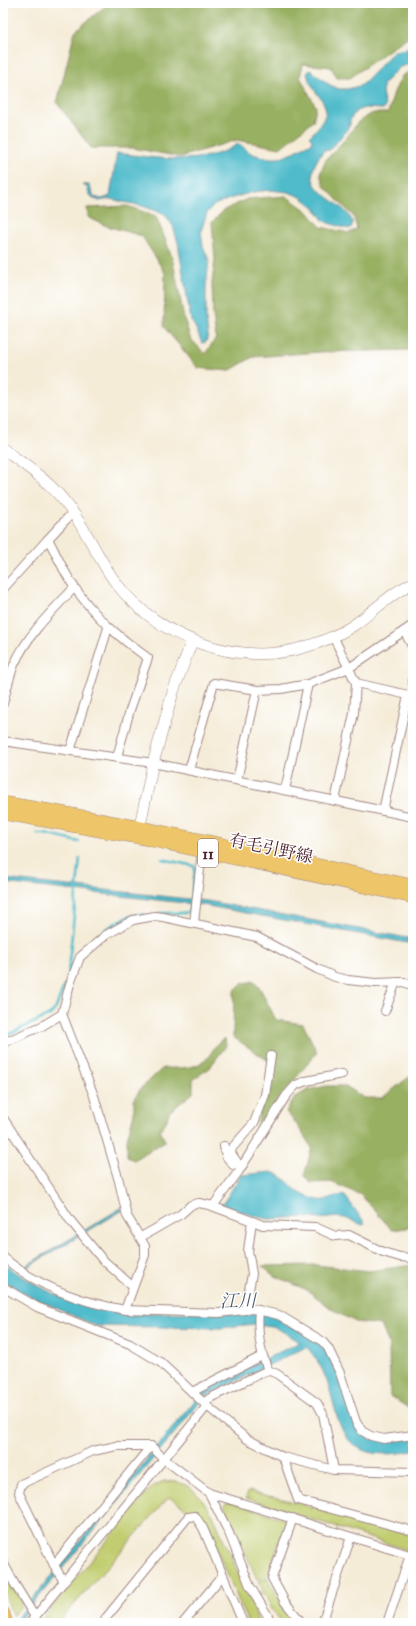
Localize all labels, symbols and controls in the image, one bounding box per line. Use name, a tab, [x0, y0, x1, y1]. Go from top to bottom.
street label: 有毛引野線	[227, 829, 315, 869]
road number: 11	[198, 839, 218, 867]
water label: 江川	[220, 1291, 258, 1313]

